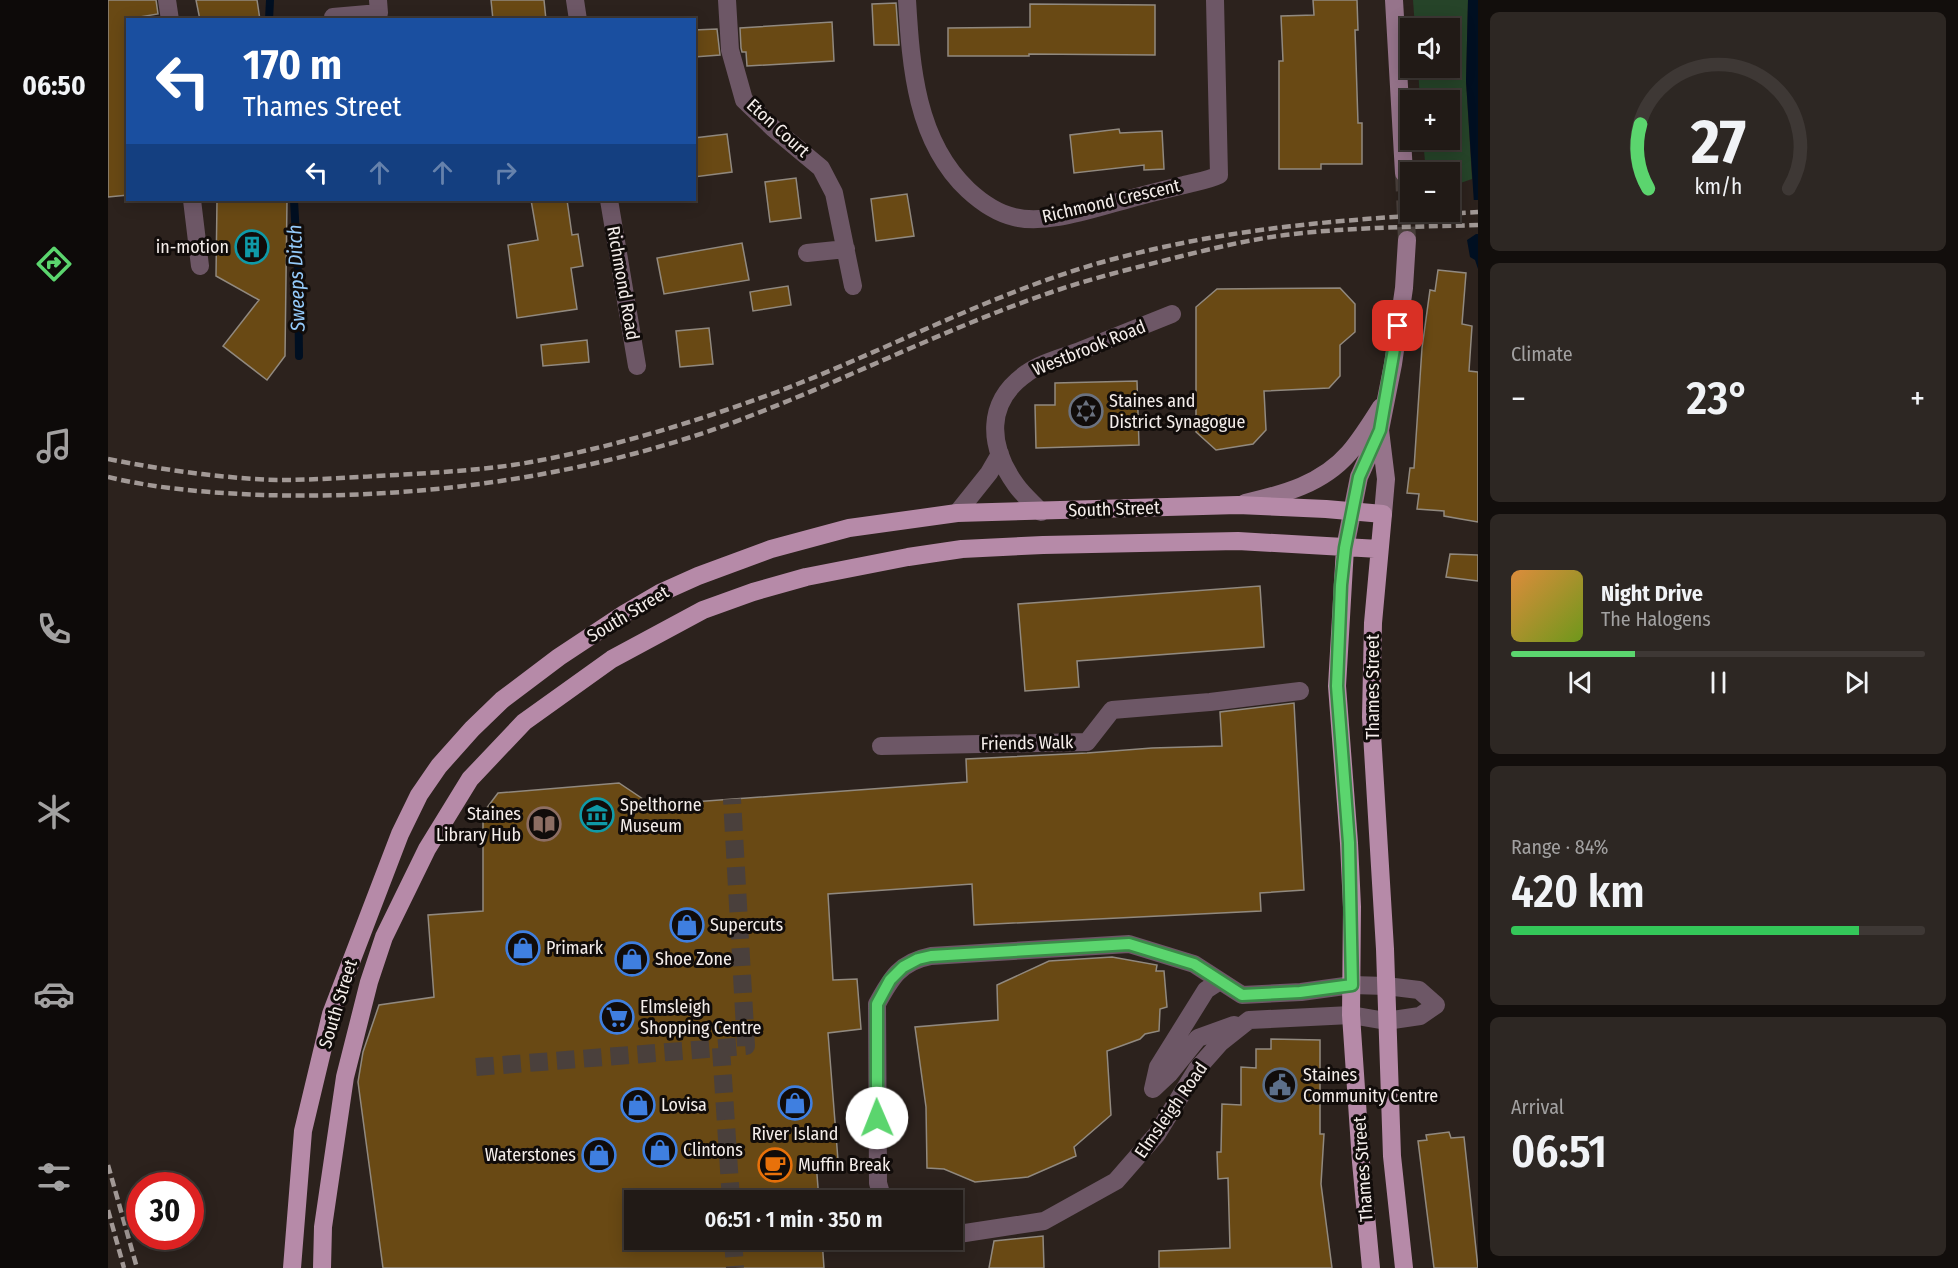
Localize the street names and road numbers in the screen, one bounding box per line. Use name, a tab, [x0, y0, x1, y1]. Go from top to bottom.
street label: Eton Court	[742, 94, 814, 162]
street label: Richmond Crescent	[1040, 174, 1182, 228]
street label: Richmond Road	[602, 224, 644, 342]
street label: Westbrook Road	[1029, 315, 1149, 381]
street label: South Street	[1068, 496, 1160, 522]
street label: South Street	[583, 581, 673, 647]
street label: Thames Street	[1362, 634, 1384, 740]
street label: Friends Walk	[980, 731, 1074, 755]
street label: South Street	[314, 957, 362, 1051]
street label: Elmsleigh Road	[1130, 1058, 1212, 1162]
street label: Thames Street	[1348, 1115, 1378, 1222]

